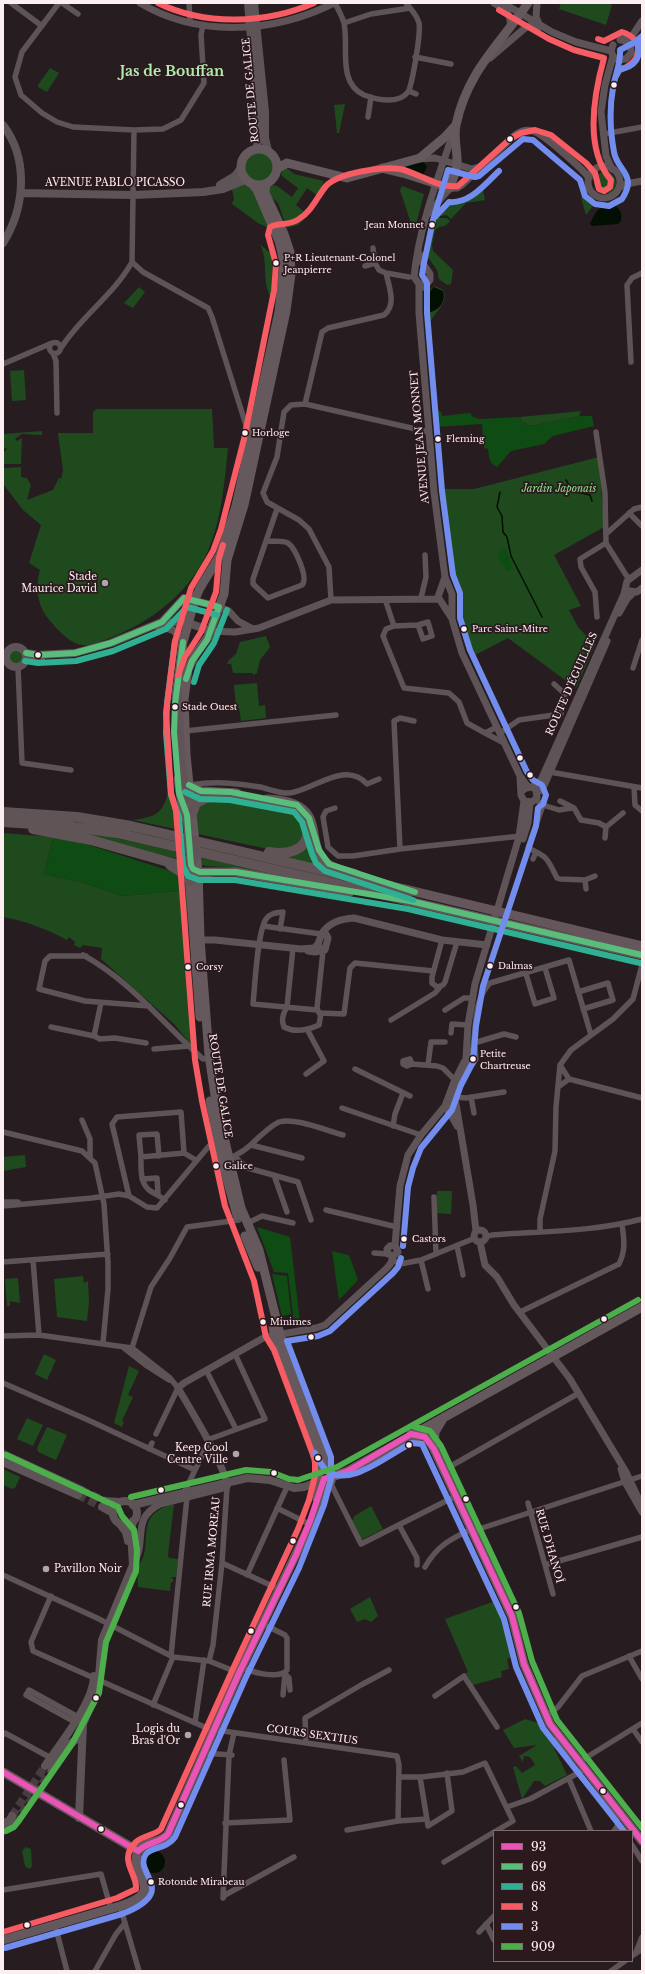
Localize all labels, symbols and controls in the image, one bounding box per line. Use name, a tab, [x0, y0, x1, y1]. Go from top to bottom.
street label: ROUTE DE GALICE	[240, 37, 262, 143]
district label: Jas de Bouffan	[120, 64, 224, 80]
unlabelled marker	[609, 80, 619, 90]
unlabelled marker	[505, 134, 515, 144]
street label: AVENUE PABLO PICASSO	[45, 177, 185, 189]
place label: Jean Monnet	[365, 220, 424, 230]
marker: Jean Monnet	[427, 220, 437, 230]
place label: P+R Lieutenant-Colonel Jeanpierre	[284, 253, 395, 274]
marker: P+R Lieutenant-Colonel Jeanpierre	[271, 258, 281, 268]
street label: AVENUE JEAN MONNET	[408, 370, 432, 504]
marker: Horloge	[240, 428, 250, 438]
place label: Horloge	[252, 428, 290, 438]
marker: Fleming	[433, 434, 443, 444]
place label: Fleming	[446, 434, 484, 444]
park label: Jardin Japonais	[522, 483, 596, 495]
place label: Stade Maurice David	[21, 571, 97, 594]
marker: Stade Maurice David	[100, 578, 110, 588]
marker: Parc Saint-Mitre	[459, 624, 469, 634]
place label: Parc Saint-Mitre	[472, 624, 548, 634]
street label: ROUTE D'ÉGUILLES	[544, 631, 600, 737]
unlabelled marker	[33, 650, 43, 660]
marker: Stade Ouest	[170, 702, 180, 712]
place label: Stade Ouest	[182, 702, 237, 712]
unlabelled marker	[515, 753, 525, 763]
unlabelled marker	[525, 770, 535, 780]
marker: Dalmas	[485, 961, 495, 971]
place label: Dalmas	[498, 961, 533, 971]
marker: Corsy	[183, 962, 193, 972]
place label: Corsy	[196, 962, 223, 972]
street label: ROUTE DE GALICE	[206, 1033, 234, 1139]
place label: Petite Chartreuse	[480, 1049, 531, 1070]
marker: Petite Chartreuse	[468, 1054, 478, 1064]
marker: Galice	[211, 1161, 221, 1171]
place label: Galice	[224, 1161, 253, 1171]
marker: Castors	[399, 1234, 409, 1244]
place label: Castors	[412, 1234, 446, 1244]
unlabelled marker	[599, 1314, 609, 1324]
marker: Minimes	[258, 1317, 268, 1327]
place label: Minimes	[270, 1317, 311, 1327]
unlabelled marker	[306, 1332, 316, 1342]
unlabelled marker	[404, 1440, 414, 1450]
place label: Keep Cool Centre Ville	[167, 1442, 228, 1466]
marker: Keep Cool Centre Ville	[231, 1449, 241, 1459]
unlabelled marker	[313, 1453, 323, 1463]
unlabelled marker	[269, 1468, 279, 1478]
unlabelled marker	[156, 1485, 166, 1495]
unlabelled marker	[461, 1494, 471, 1504]
street label: RUE IRMA MOREAU	[201, 1496, 223, 1608]
street label: RUE D'HANOÏ	[533, 1508, 565, 1584]
unlabelled marker	[288, 1536, 298, 1546]
place label: Pavillon Noir	[54, 1563, 122, 1575]
marker: Pavillon Noir	[41, 1564, 51, 1574]
unlabelled marker	[511, 1602, 521, 1612]
unlabelled marker	[246, 1626, 256, 1636]
unlabelled marker	[91, 1693, 101, 1703]
place label: Logis du Bras d'Or	[132, 1723, 180, 1746]
street label: COURS SEXTIUS	[265, 1723, 359, 1747]
marker: Logis du Bras d'Or	[183, 1730, 193, 1740]
unlabelled marker	[598, 1786, 608, 1796]
unlabelled marker	[176, 1800, 186, 1810]
unlabelled marker	[96, 1824, 106, 1834]
legend	[493, 1830, 633, 1962]
text: 93	[531, 1839, 546, 1854]
text: 69	[531, 1859, 546, 1874]
marker: Rotonde Mirabeau	[146, 1877, 156, 1887]
place label: Rotonde Mirabeau	[158, 1877, 244, 1887]
text: 68	[531, 1879, 546, 1894]
text: 8	[531, 1899, 538, 1914]
text: 3	[531, 1919, 538, 1934]
unlabelled marker	[22, 1920, 32, 1930]
text: 909	[531, 1939, 555, 1954]

